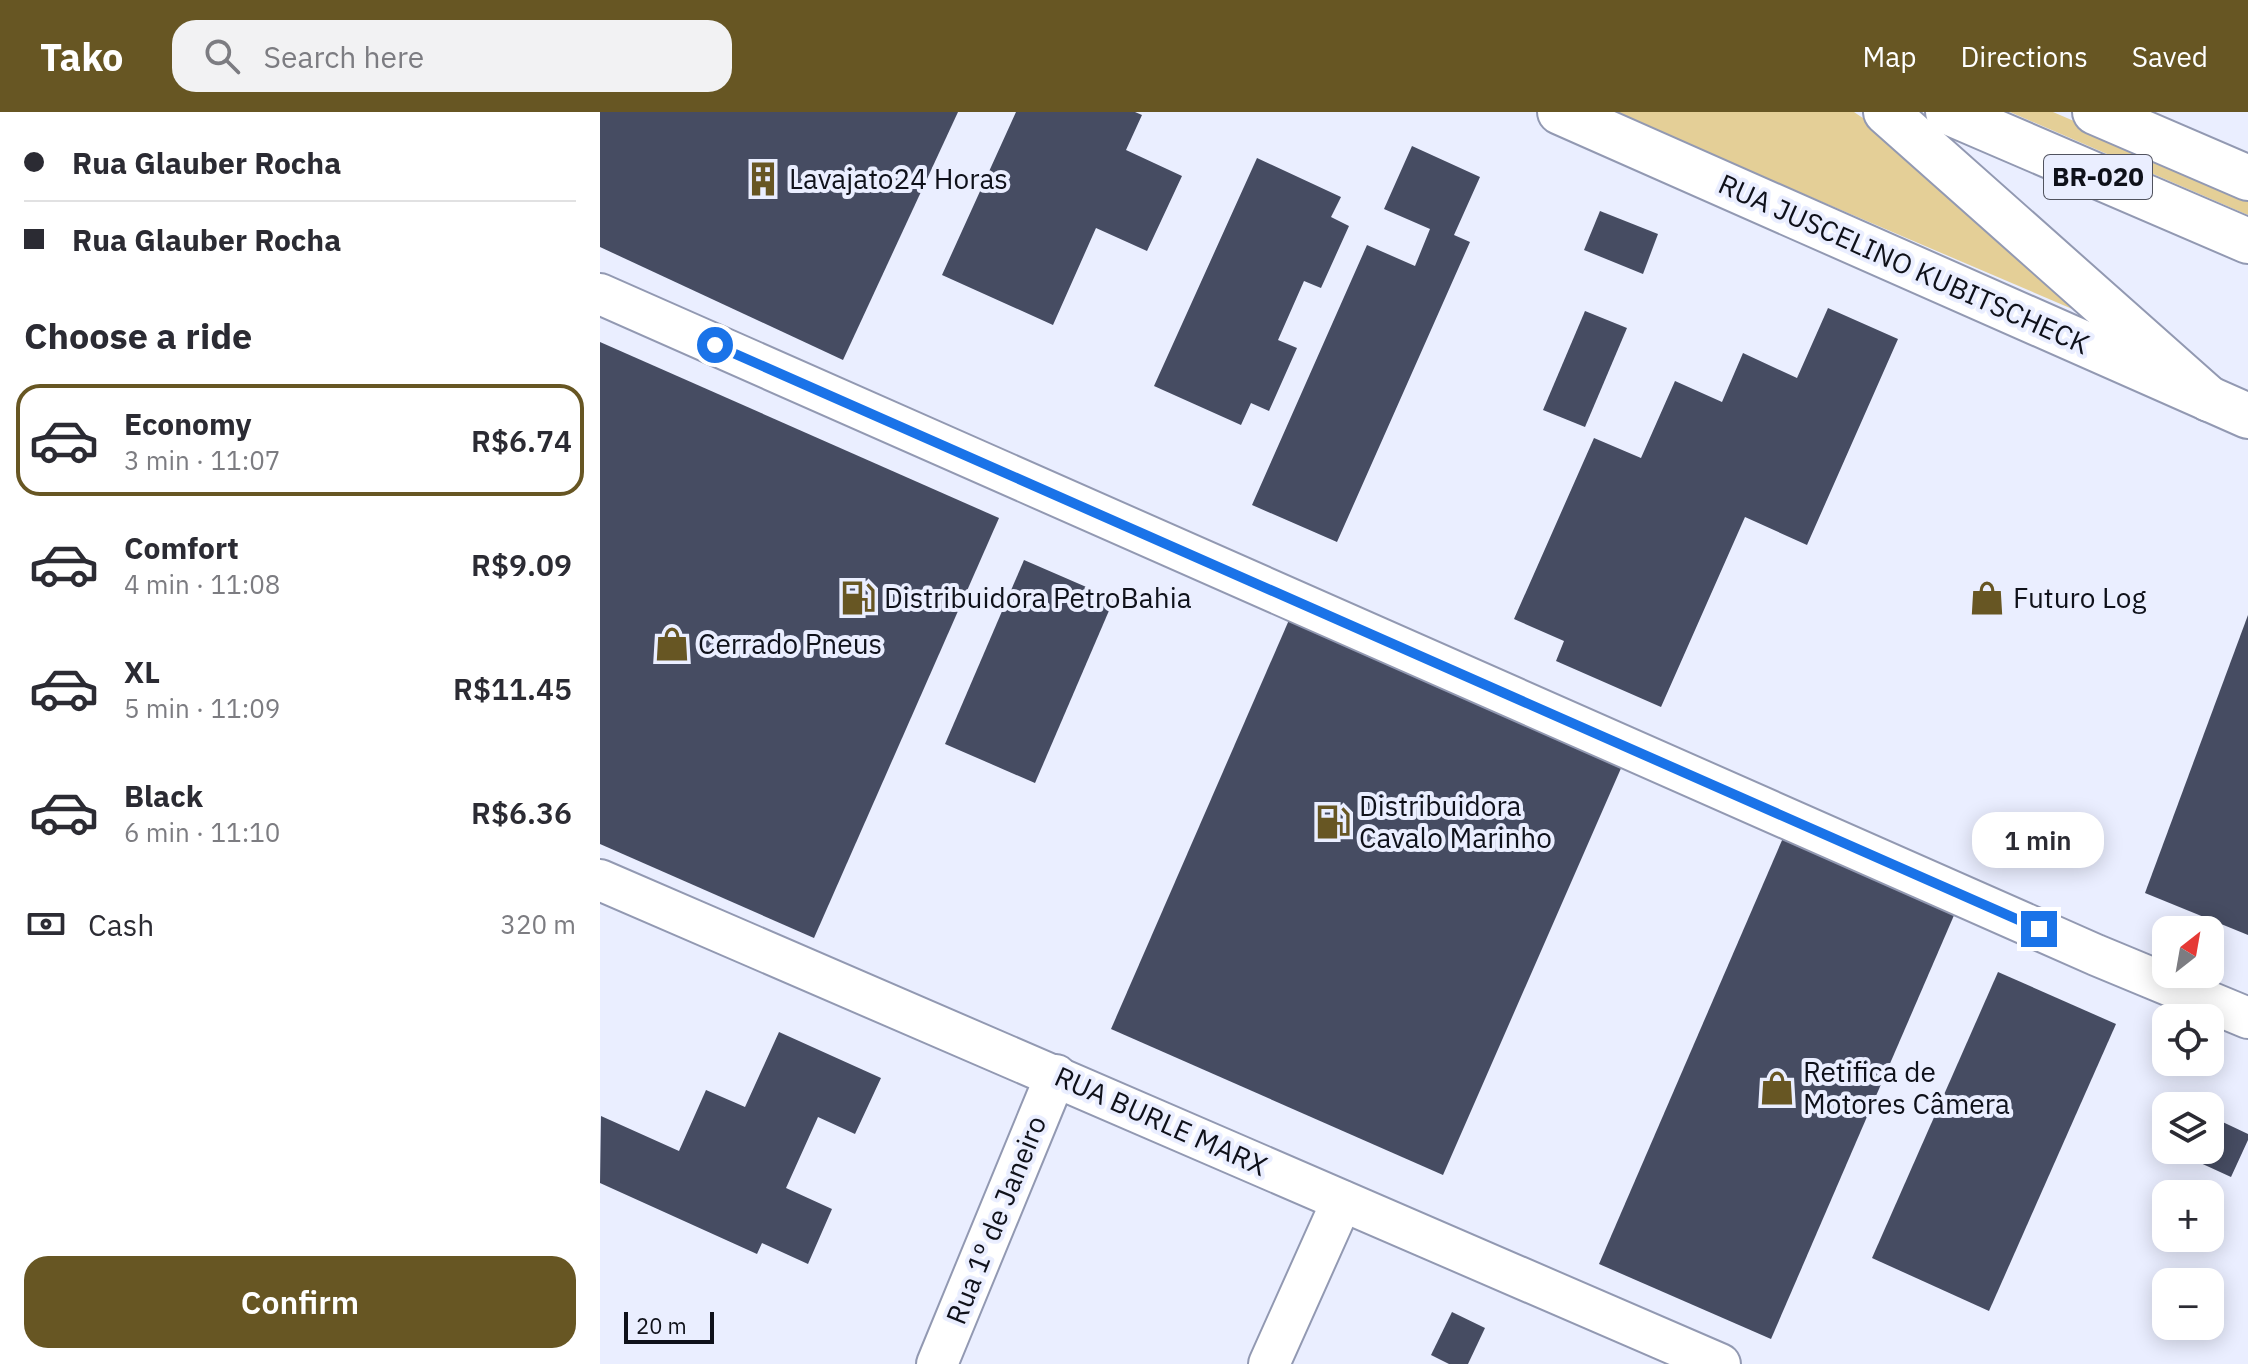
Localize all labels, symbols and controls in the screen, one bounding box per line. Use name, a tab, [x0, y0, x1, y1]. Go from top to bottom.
search box	[172, 20, 732, 92]
text: Tako	[40, 32, 124, 81]
icon: search	[200, 34, 244, 78]
text: Search here	[264, 37, 424, 76]
text: Map	[1862, 38, 1916, 75]
text: Directions	[1960, 38, 2088, 75]
text: Saved	[2132, 38, 2208, 75]
text: Rua Glauber Rocha	[72, 143, 341, 182]
road number: BR-020	[2044, 155, 2152, 199]
building icon: Lavajato24 Horas	[744, 160, 782, 198]
place label: Lavajato24 Horas	[789, 160, 1008, 197]
street label: RUA JUSCELINO KUBITSCHECK	[1713, 165, 2096, 362]
text: Rua Glauber Rocha	[72, 220, 341, 259]
text: Choose a ride	[24, 312, 252, 359]
route start	[697, 327, 733, 363]
icon: car	[28, 404, 100, 476]
text: Economy	[124, 404, 252, 443]
text: R$6.74	[471, 421, 572, 460]
text: 3 min · 11:07	[124, 443, 280, 477]
icon: car	[28, 528, 100, 600]
text: Comfort	[124, 528, 239, 567]
text: R$9.09	[471, 545, 572, 584]
text: 4 min · 11:08	[124, 567, 280, 601]
fuel station icon: Distribuidora PetroBahia	[839, 579, 877, 617]
place label: Distribuidora PetroBahia	[884, 579, 1192, 616]
shop icon: Futuro Log	[1968, 579, 2006, 617]
place label: Futuro Log	[2013, 579, 2146, 616]
shop icon: Cerrado Pneus	[653, 625, 691, 663]
place label: Cerrado Pneus	[698, 625, 882, 662]
icon: car	[28, 652, 100, 724]
text: XL	[124, 652, 160, 691]
text: R$11.45	[453, 669, 572, 708]
text: 5 min · 11:09	[124, 691, 280, 725]
icon: car	[28, 776, 100, 848]
text: Black	[124, 776, 203, 815]
place label: Distribuidora Cavalo Marinho	[1359, 787, 1552, 856]
text: R$6.36	[471, 793, 572, 832]
fuel station icon: Distribuidora Cavalo Marinho	[1314, 803, 1352, 841]
callout: 1 min	[1973, 813, 2105, 869]
text: 6 min · 11:10	[124, 815, 280, 849]
text: 1 min	[2004, 823, 2072, 857]
icon: cash	[24, 902, 68, 946]
text: Cash	[88, 905, 154, 944]
text: 320 m	[500, 907, 576, 941]
route end	[2021, 911, 2057, 947]
north arrow	[2152, 916, 2224, 988]
map controls	[2152, 916, 2224, 1340]
button: locate	[2152, 1004, 2224, 1076]
place label: Retifica de Motores Câmera	[1803, 1053, 2010, 1122]
street label: RUA BURLE MARX	[1049, 1057, 1273, 1184]
shop icon: Retifica de Motores Câmera	[1758, 1069, 1796, 1107]
button: layers	[2152, 1092, 2224, 1164]
street label: Rua 1º de Janeiro	[937, 1110, 1054, 1329]
button: +	[2152, 1180, 2224, 1252]
button: Confirm	[24, 1256, 576, 1348]
button: −	[2152, 1268, 2224, 1340]
scale bar	[624, 1308, 714, 1344]
text: 20 m	[636, 1311, 687, 1340]

